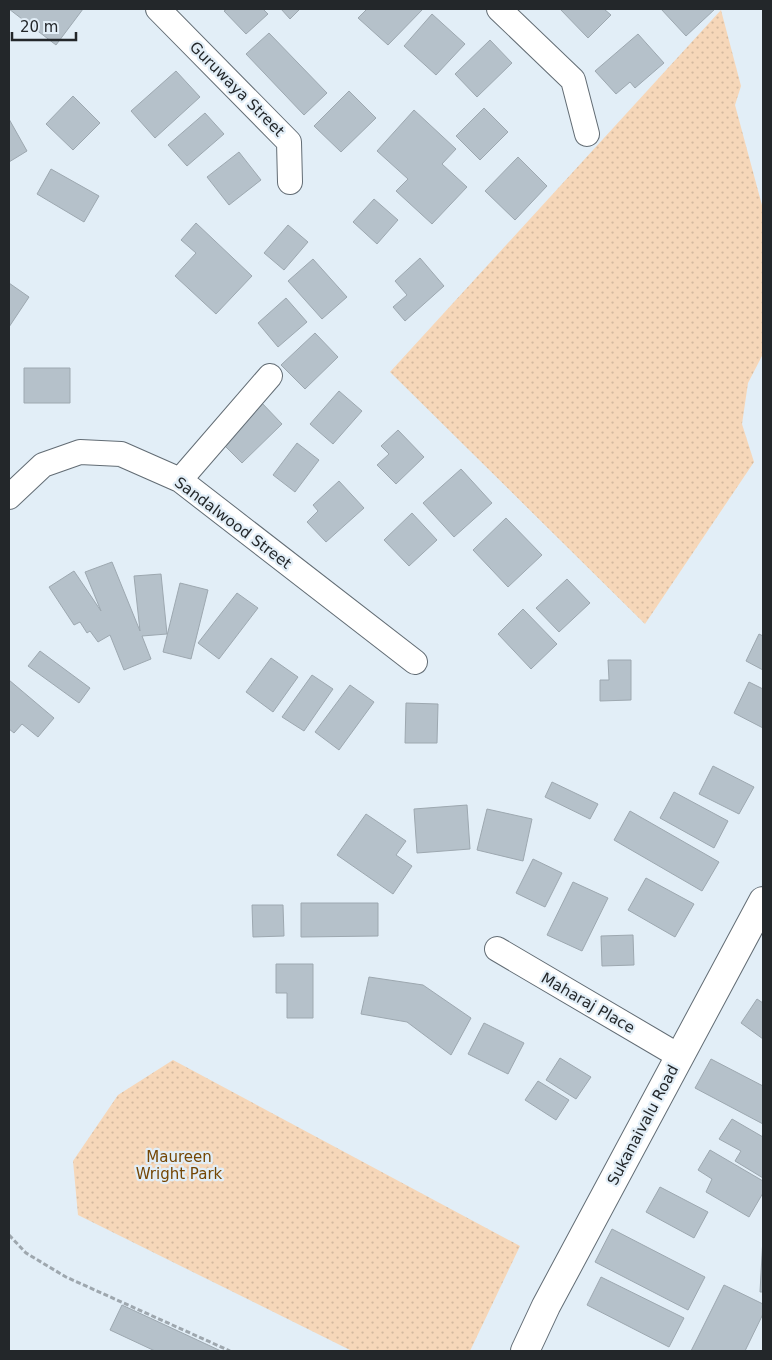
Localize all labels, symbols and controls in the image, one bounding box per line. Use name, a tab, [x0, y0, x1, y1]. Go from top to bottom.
scale bar	[12, 10, 76, 42]
text: 20 m	[20, 18, 58, 36]
street label: Guruwaya Street	[186, 38, 288, 140]
street label: Sandalwood Street	[171, 473, 295, 573]
street label: Maharaj Place	[538, 969, 638, 1037]
street label: Sukanaivalu Road	[604, 1062, 682, 1188]
park label: Maureen Wright Park	[136, 1148, 223, 1183]

